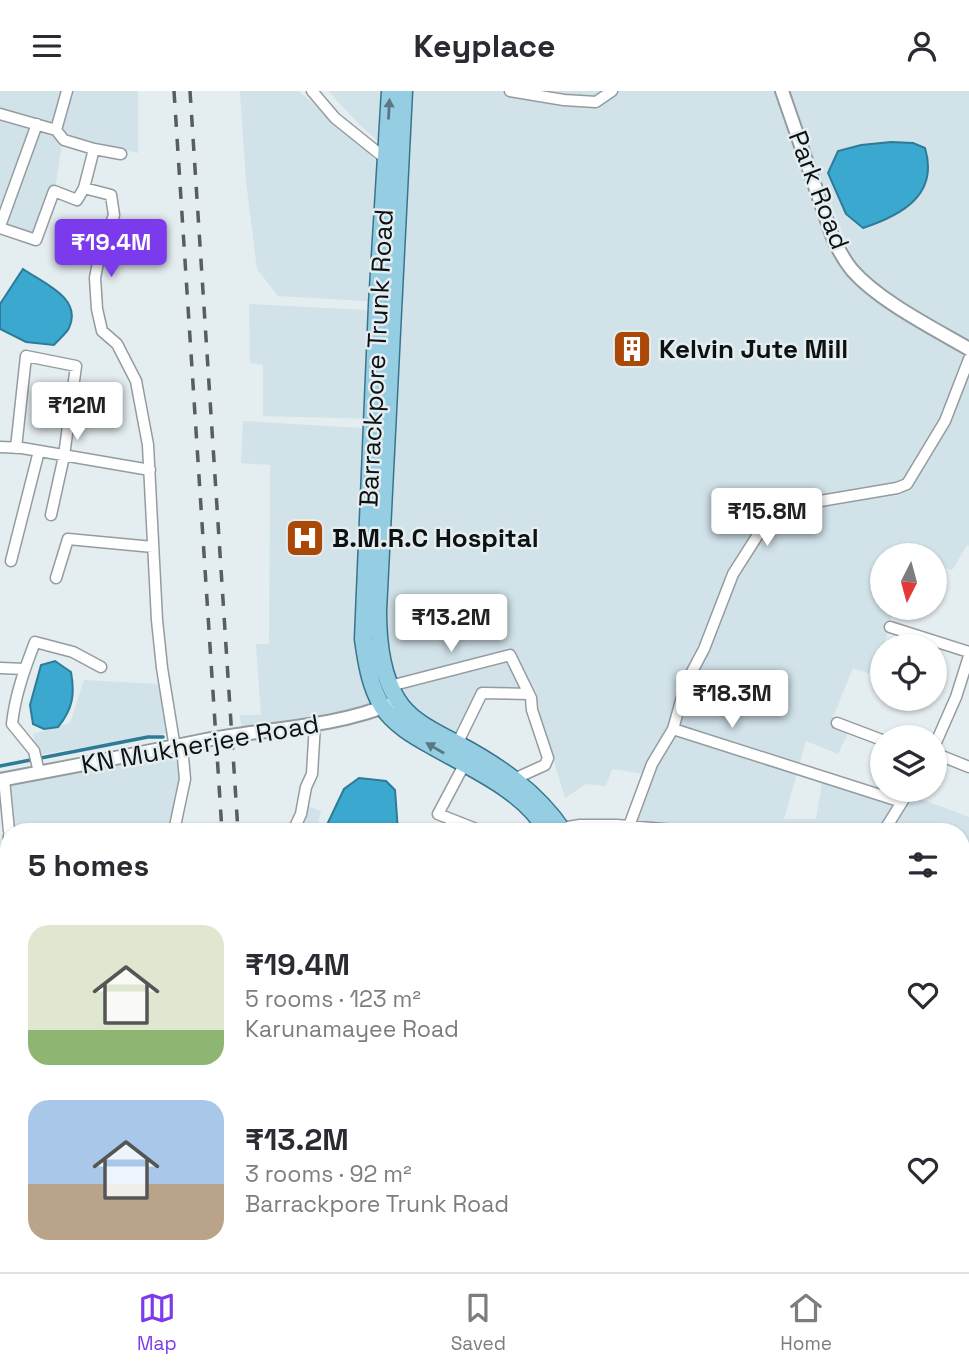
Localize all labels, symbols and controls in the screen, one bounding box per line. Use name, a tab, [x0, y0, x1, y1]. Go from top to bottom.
text: Keyplace	[413, 26, 556, 66]
icon: menu	[28, 27, 66, 65]
icon: person	[903, 27, 941, 65]
one-way arrow	[384, 98, 395, 120]
street label: Park Road	[781, 126, 857, 254]
street label: Barrackpore Trunk Road	[351, 208, 401, 508]
pin: ₹19.4M	[54, 219, 168, 279]
text: ₹19.4M	[71, 227, 151, 257]
building icon: Kelvin Jute Mill	[611, 328, 653, 370]
place label: Kelvin Jute Mill	[659, 332, 848, 366]
pin: ₹12M	[36, 383, 118, 442]
text: ₹12M	[48, 390, 106, 420]
pin: ₹15.8M	[710, 489, 824, 548]
text: ₹15.8M	[727, 496, 807, 526]
hospital icon: B.M.R.C Hospital	[284, 517, 326, 559]
place label: B.M.R.C Hospital	[332, 521, 539, 555]
north arrow	[870, 543, 947, 619]
map controls	[870, 543, 947, 802]
pin: ₹13.2M	[394, 595, 508, 654]
text: ₹13.2M	[411, 602, 491, 632]
button: locate	[870, 634, 947, 711]
pin: ₹18.3M	[675, 671, 789, 730]
text: ₹18.3M	[692, 678, 772, 708]
street label: KN Mukherjee Road	[78, 706, 322, 782]
button: layers	[870, 725, 947, 802]
one-way arrow	[425, 742, 444, 754]
text: 5 homes	[28, 846, 149, 885]
icon: filters	[904, 846, 942, 884]
text: ₹19.4M	[245, 945, 350, 984]
icon: home	[84, 953, 168, 1037]
icon: heart	[904, 976, 942, 1014]
text: 5 rooms · 123 m²	[245, 984, 421, 1014]
text: Karunamayee Road	[245, 1014, 459, 1044]
text: ₹13.2M	[245, 1120, 349, 1159]
icon: home	[84, 1128, 168, 1212]
icon: heart	[904, 1151, 942, 1189]
text: 3 rooms · 92 m²	[245, 1159, 412, 1189]
text: Barrackpore Trunk Road	[245, 1189, 509, 1219]
tab: Map	[137, 1289, 177, 1356]
tab: Saved	[451, 1289, 506, 1356]
tab: Home	[780, 1289, 832, 1356]

